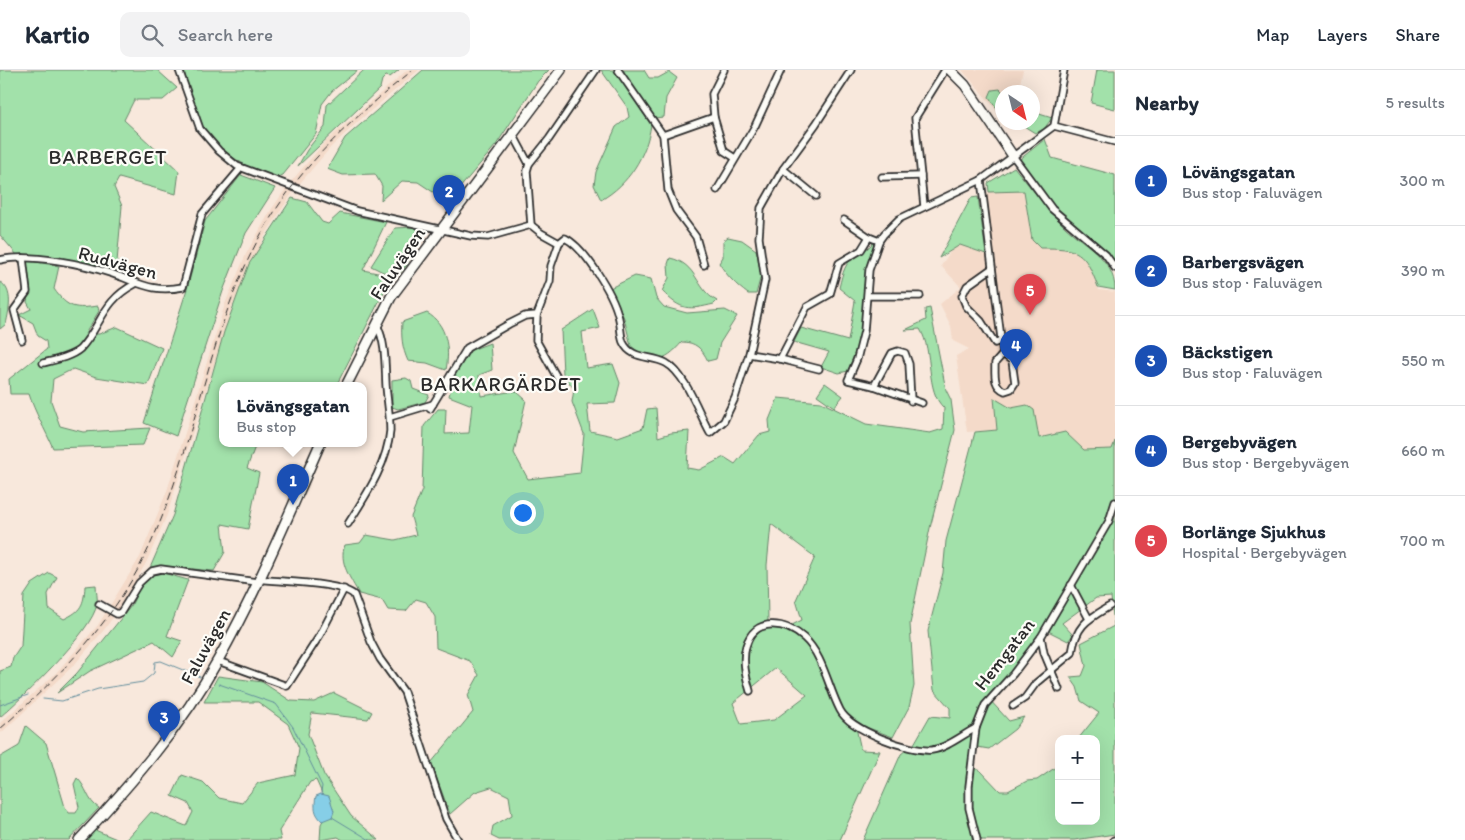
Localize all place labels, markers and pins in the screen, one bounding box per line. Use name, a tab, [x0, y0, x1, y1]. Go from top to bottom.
pin: 2	[433, 175, 465, 216]
pin: 5	[1014, 274, 1046, 315]
pin: 4	[1000, 329, 1032, 370]
pin: 1	[277, 464, 309, 505]
pin: 3	[148, 701, 180, 742]

